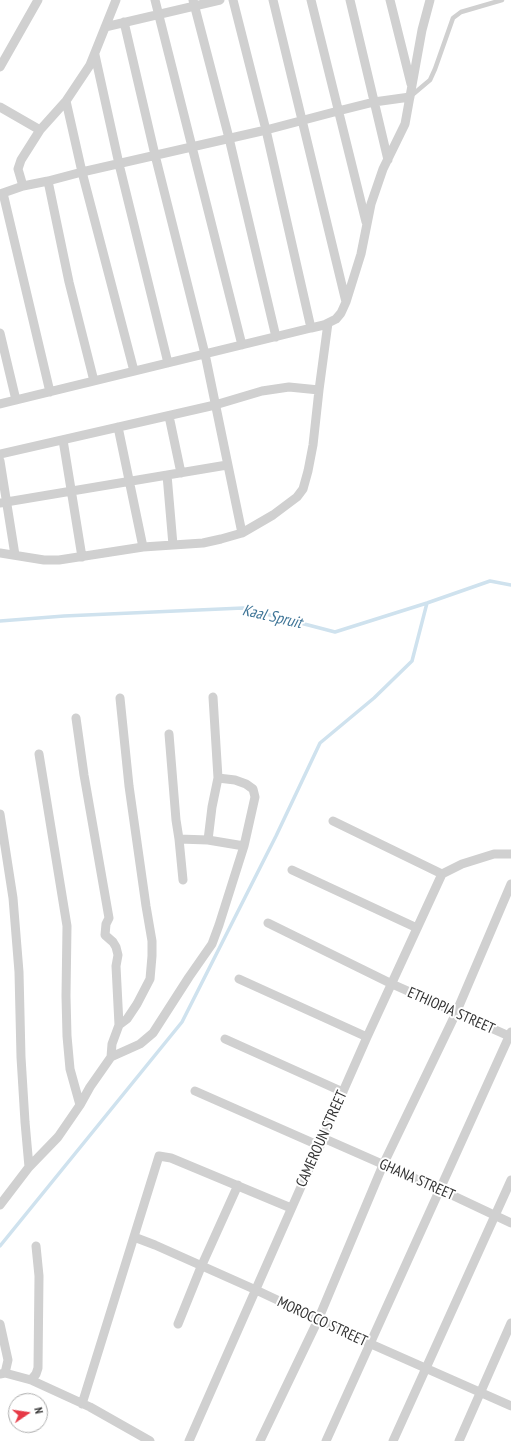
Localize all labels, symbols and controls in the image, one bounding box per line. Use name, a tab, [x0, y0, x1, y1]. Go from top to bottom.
water label: Kaal Spruit	[240, 601, 304, 633]
street label: ETHIOPIA STREET	[405, 984, 497, 1038]
street label: CAMEROUN STREET	[293, 1088, 351, 1190]
street label: GHANA STREET	[376, 1155, 458, 1205]
street label: MOROCCO STREET	[274, 1293, 370, 1351]
north arrow	[8, 1393, 48, 1433]
text: N	[31, 1406, 46, 1415]

